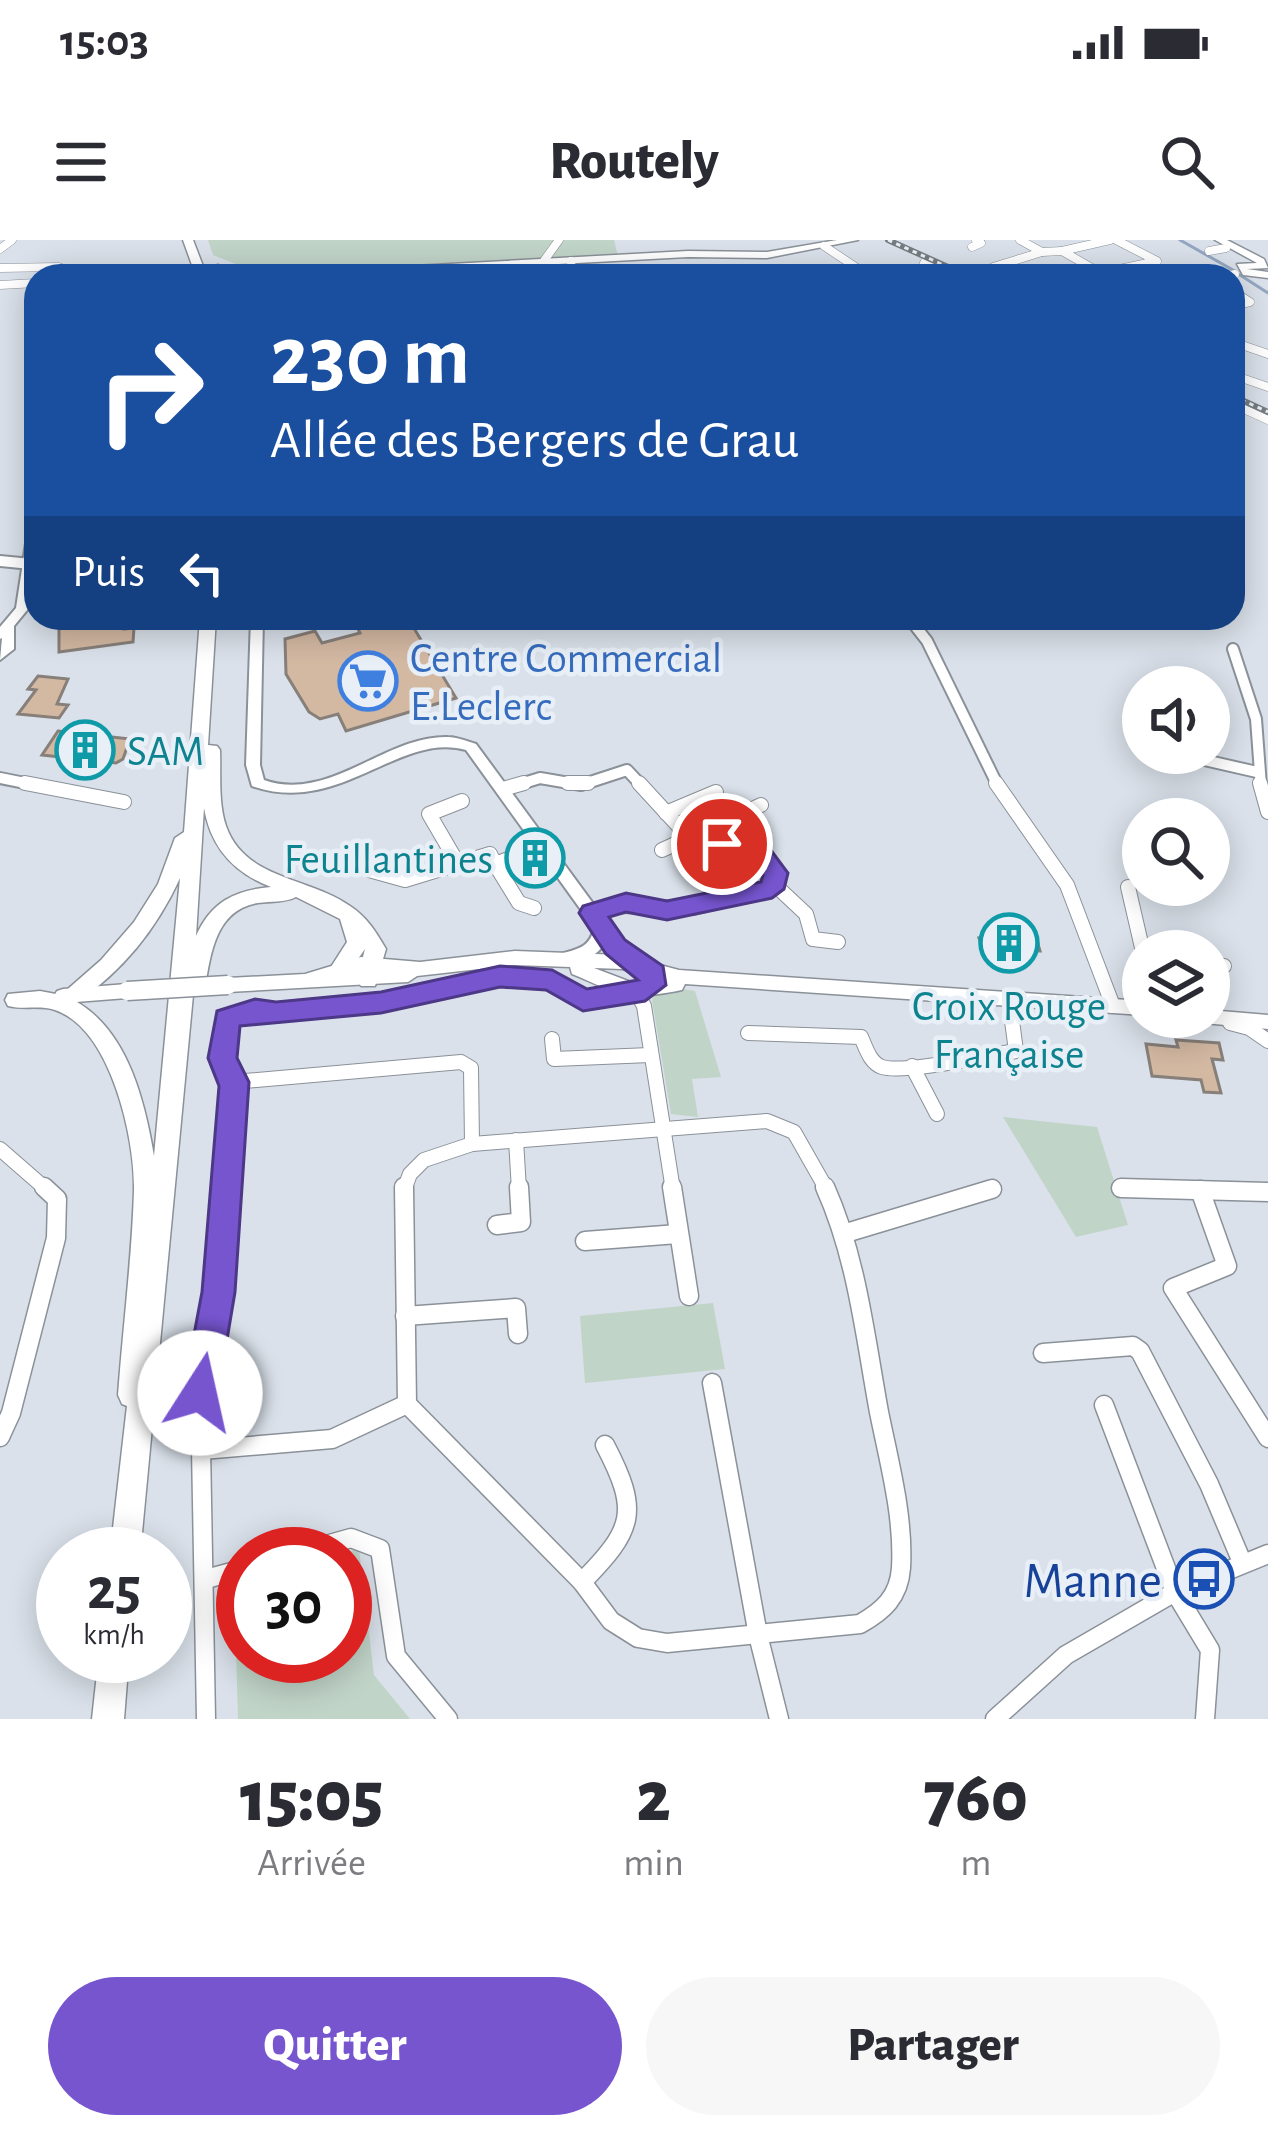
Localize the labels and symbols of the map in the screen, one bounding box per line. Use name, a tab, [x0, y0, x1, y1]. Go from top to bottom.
place label: Centre Commercial E.Leclerc	[410, 638, 722, 728]
supermarket icon: Centre Commercial E.Leclerc	[337, 650, 399, 712]
building icon: SAM	[54, 719, 116, 781]
place label: SAM	[127, 731, 204, 773]
pin	[671, 793, 773, 895]
building icon: Feuillantines	[504, 827, 566, 889]
place label: Feuillantines	[284, 839, 493, 881]
building icon: Croix Rouge Française	[978, 912, 1040, 974]
place label: Croix Rouge Française	[912, 986, 1106, 1076]
position arrow	[137, 1330, 263, 1456]
speed limit sign: 30	[216, 1527, 372, 1683]
bus stop icon: Manne	[1173, 1548, 1235, 1610]
place label: Manne	[1024, 1556, 1162, 1607]

